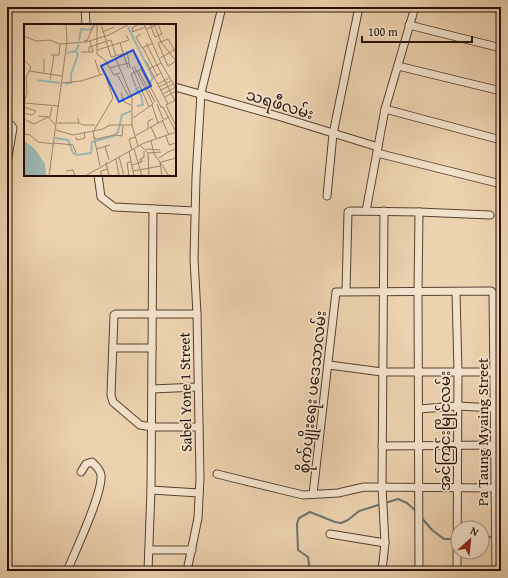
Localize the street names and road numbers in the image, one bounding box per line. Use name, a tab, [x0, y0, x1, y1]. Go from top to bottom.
street label: သရဖီလမ်း	[243, 84, 316, 126]
street label: စိုက်ပျိုးရေး ပဒေသာလမ်း	[293, 310, 333, 474]
street label: Sabel Yone 1 Street	[173, 331, 197, 452]
street label: Pa Taung Myaing Street	[472, 357, 493, 506]
street label: အင်ကြင်းမြိုင်လမ်း	[434, 371, 457, 491]

